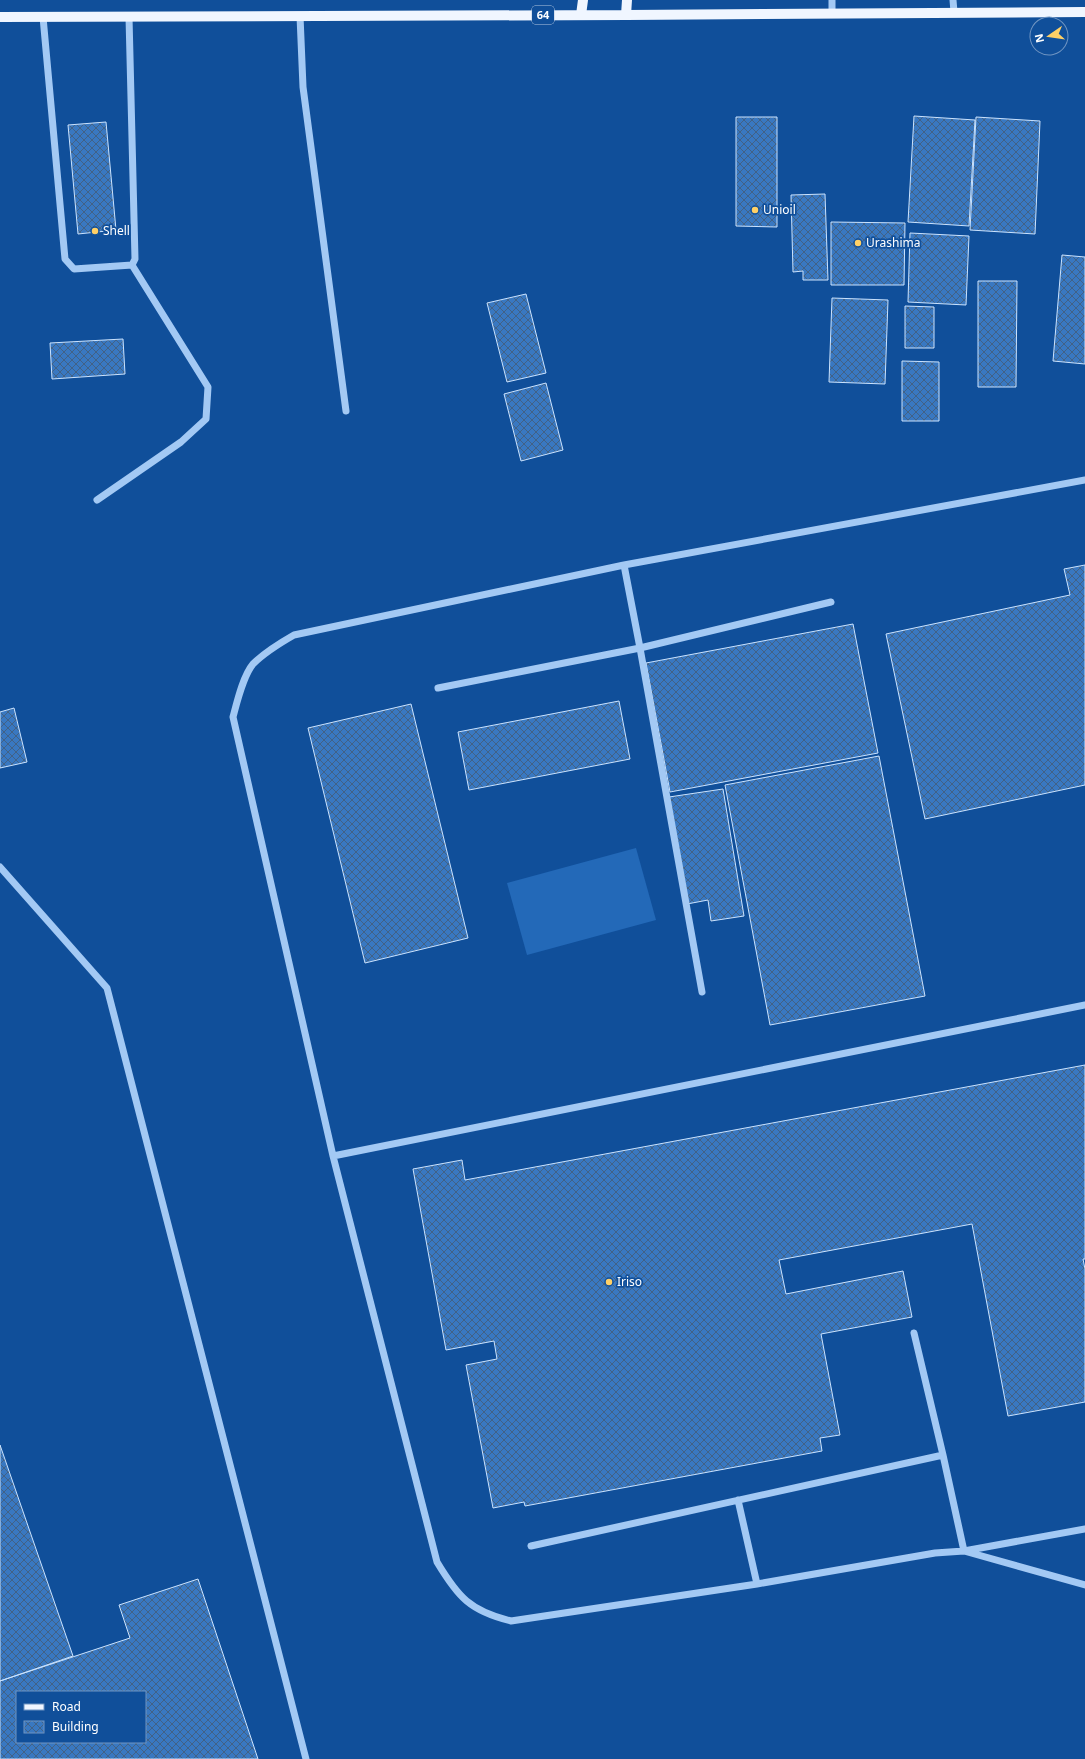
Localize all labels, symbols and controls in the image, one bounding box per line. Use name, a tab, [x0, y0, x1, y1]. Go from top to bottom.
road number: 64	[532, 6, 554, 24]
north arrow	[1029, 16, 1069, 56]
text: N	[1030, 32, 1047, 44]
place label: Unioil	[763, 201, 796, 218]
marker: Unioil	[750, 205, 760, 215]
place label: Shell	[103, 222, 130, 239]
marker: Shell	[90, 226, 100, 236]
place label: Urashima	[866, 234, 920, 251]
marker: Urashima	[853, 238, 863, 248]
place label: Iriso	[617, 1273, 642, 1290]
marker: Iriso	[604, 1277, 614, 1287]
legend	[16, 1691, 146, 1743]
text: Road	[52, 1698, 81, 1715]
text: Building	[52, 1718, 99, 1735]

